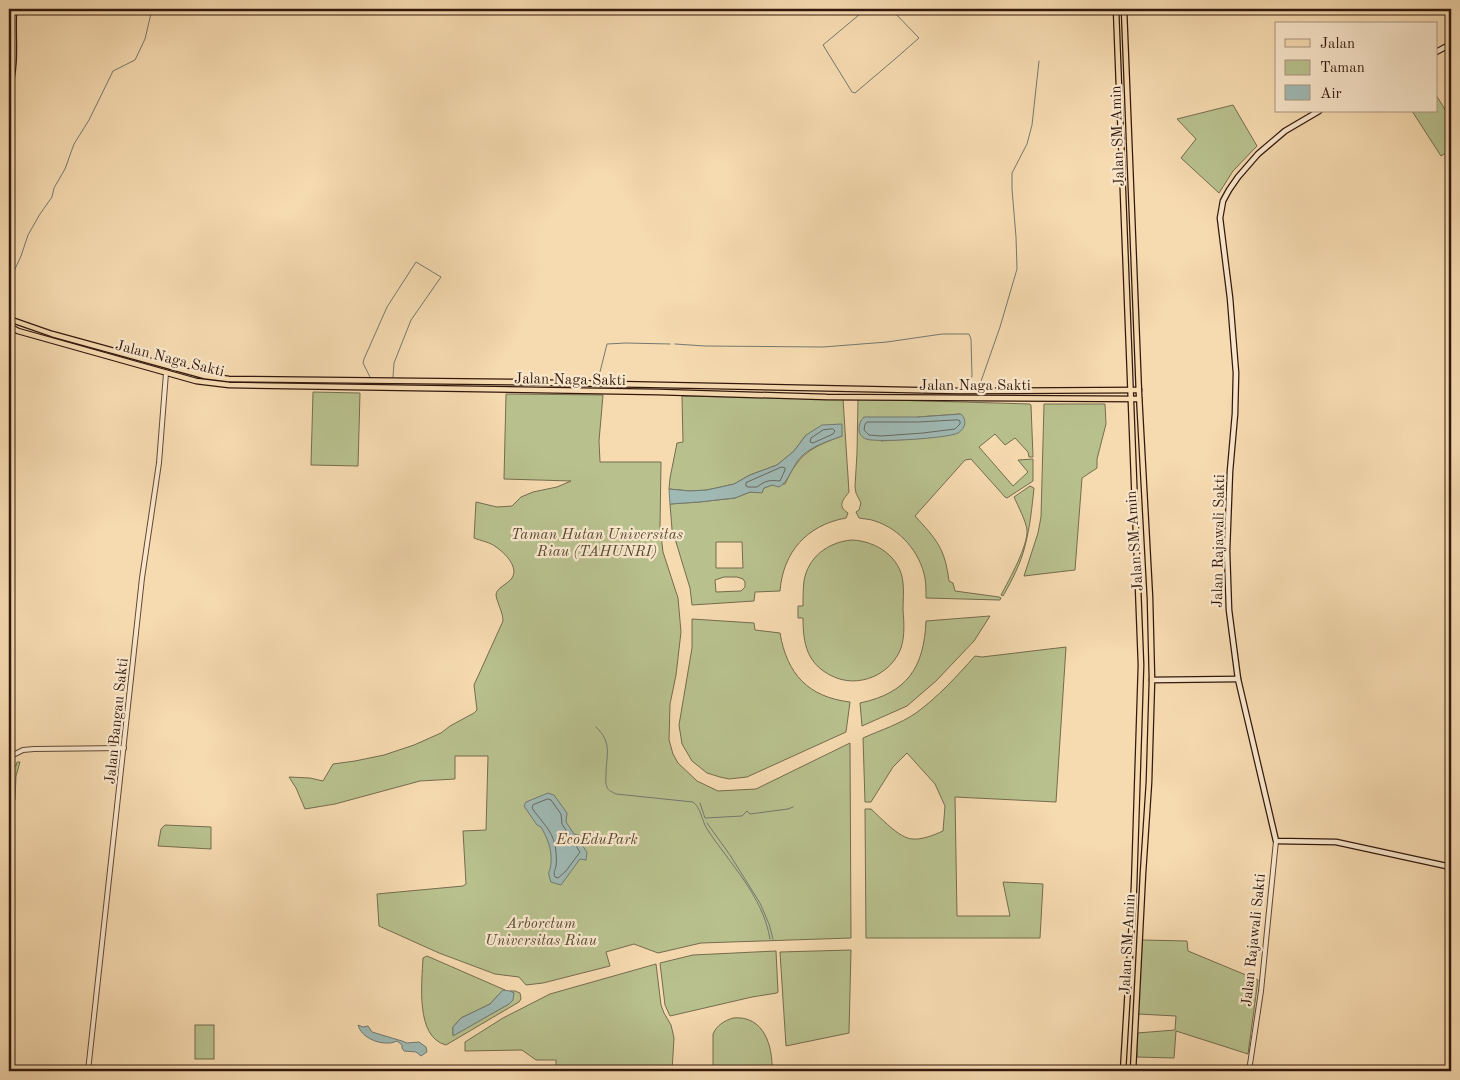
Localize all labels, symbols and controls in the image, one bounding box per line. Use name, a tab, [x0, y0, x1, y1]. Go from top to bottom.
legend	[1275, 22, 1438, 112]
text: Jalan	[1320, 37, 1355, 52]
text: Taman	[1320, 61, 1365, 76]
street label: Jalan SM Amin	[1109, 85, 1128, 187]
text: Air	[1320, 87, 1342, 102]
street label: Jalan Naga Sakti	[114, 339, 226, 380]
street label: Jalan Naga Sakti	[514, 372, 626, 389]
street label: Jalan Naga Sakti	[919, 379, 1031, 394]
street label: Jalan Rajawali Sakti	[1211, 474, 1228, 608]
street label: Jalan SM Amin	[1124, 490, 1146, 592]
park label: Taman Hutan Universitas Riau (TAHUNRI)	[511, 528, 683, 560]
street label: Jalan Bangau Sakti	[103, 657, 132, 785]
park label: EcoEduPark	[555, 833, 638, 848]
street label: Jalan Rajawali Sakti	[1240, 873, 1269, 1008]
street label: Jalan SM Amin	[1118, 893, 1139, 995]
park label: Arboretum Universitas Riau	[485, 917, 597, 949]

